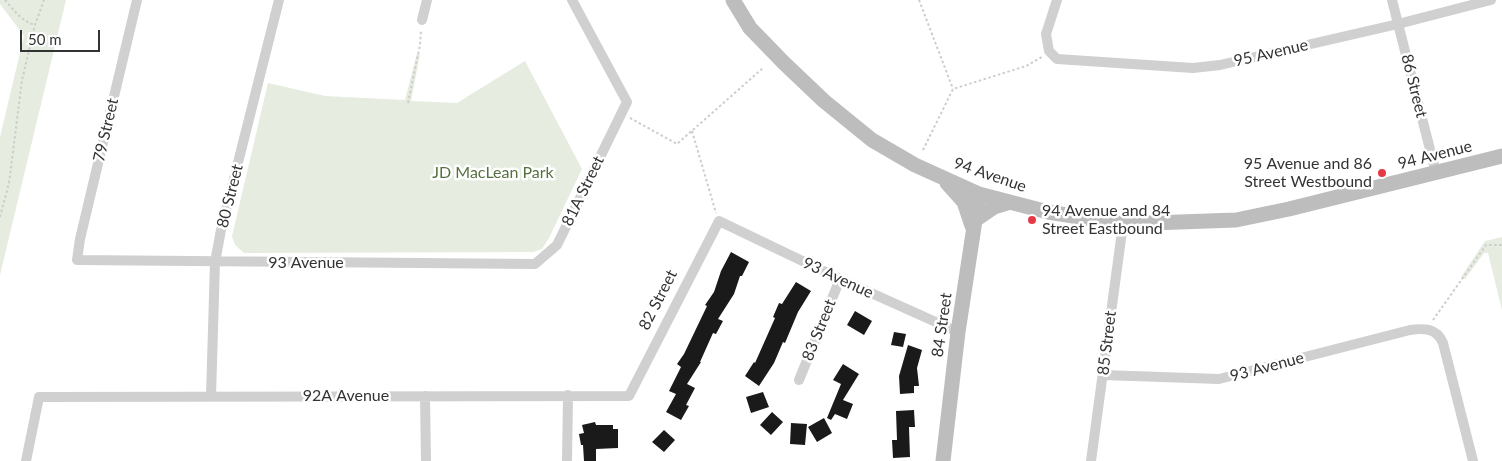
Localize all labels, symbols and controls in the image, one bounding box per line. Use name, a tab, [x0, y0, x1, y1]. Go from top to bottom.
scale bar	[22, 20, 102, 52]
text: 50 m	[28, 30, 62, 48]
street label: 95 Avenue	[1232, 35, 1310, 71]
street label: 86 Street	[1397, 52, 1431, 120]
street label: 79 Street	[89, 96, 123, 164]
street label: 94 Avenue	[1396, 137, 1474, 173]
street label: 81A Street	[558, 153, 608, 229]
street label: 94 Avenue	[951, 154, 1029, 196]
place label: 95 Avenue and 86 Street Westbound	[1244, 154, 1372, 192]
street label: 80 Street	[213, 162, 247, 230]
park label: JD MacLean Park	[432, 163, 554, 183]
marker: 95 Avenue and 86 Street Westbound	[1376, 167, 1388, 179]
place label: 94 Avenue and 84 Street Eastbound	[1042, 201, 1170, 239]
marker: 94 Avenue and 84 Street Eastbound	[1026, 214, 1038, 226]
street label: 93 Avenue	[268, 253, 344, 273]
street label: 93 Avenue	[800, 253, 876, 303]
street label: 82 Street	[635, 267, 681, 333]
street label: 84 Street	[928, 292, 956, 358]
street label: 83 Street	[798, 296, 840, 364]
street label: 85 Street	[1094, 310, 1120, 376]
street label: 93 Avenue	[1228, 348, 1306, 386]
street label: 92A Avenue	[303, 386, 389, 406]

